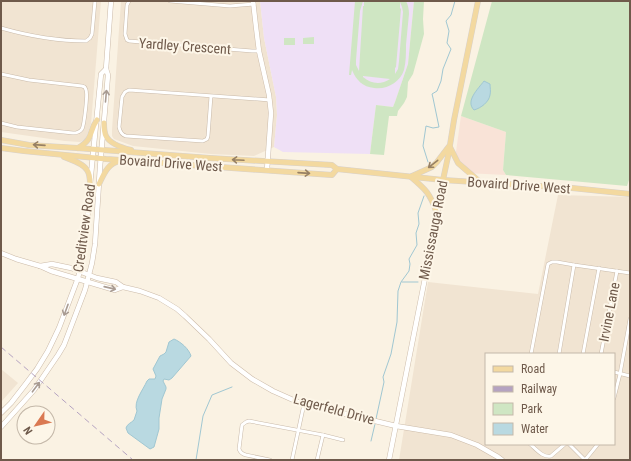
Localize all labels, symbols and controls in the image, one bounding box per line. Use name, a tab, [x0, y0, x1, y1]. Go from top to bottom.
street label: Yardley Crescent	[138, 35, 232, 57]
one-way arrow	[103, 90, 110, 103]
one-way arrow	[33, 142, 46, 149]
street label: Bovaird Drive West	[119, 151, 223, 175]
one-way arrow	[232, 156, 245, 163]
one-way arrow	[428, 160, 439, 168]
one-way arrow	[297, 169, 310, 176]
street label: Bovaird Drive West	[467, 173, 571, 197]
street label: Mississauga Road	[416, 179, 450, 281]
street label: Creditview Road	[70, 183, 98, 273]
street label: Irvine Lane	[595, 280, 623, 343]
one-way arrow	[103, 285, 116, 292]
one-way arrow	[62, 304, 70, 316]
legend	[485, 353, 615, 445]
text: Road	[521, 362, 545, 376]
one-way arrow	[32, 382, 40, 393]
text: Railway	[521, 382, 557, 396]
street label: Lagerfeld Drive	[292, 390, 377, 428]
text: Park	[521, 402, 543, 416]
north arrow	[16, 405, 56, 445]
text: Water	[521, 422, 549, 436]
text: N	[21, 424, 35, 437]

